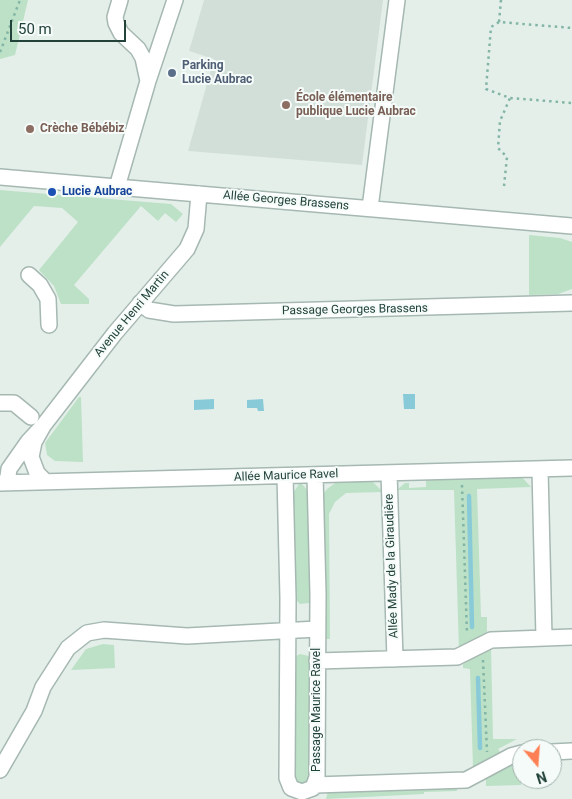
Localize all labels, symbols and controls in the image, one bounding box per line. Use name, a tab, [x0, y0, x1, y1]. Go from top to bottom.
scale bar	[12, 10, 129, 42]
text: 50 m	[18, 20, 52, 38]
place label: Parking Lucie Aubrac	[182, 59, 252, 87]
marker: Parking Lucie Aubrac	[166, 67, 178, 79]
place label: École élémentaire publique Lucie Aubrac	[296, 91, 416, 119]
marker: École élémentaire publique Lucie Aubrac	[280, 99, 292, 111]
place label: Crèche Bébébiz	[40, 122, 124, 136]
marker: Crèche Bébébiz	[24, 123, 36, 135]
place label: Lucie Aubrac	[62, 185, 132, 199]
marker: Lucie Aubrac	[46, 186, 58, 198]
street label: Allée Georges Brassens	[222, 188, 350, 214]
street label: Avenue Henri Martin	[92, 268, 172, 360]
street label: Passage Georges Brassens	[282, 302, 428, 318]
street label: Allée Maurice Ravel	[234, 467, 338, 485]
street label: Allée Mady de la Giraudière	[382, 493, 402, 639]
street label: Passage Maurice Ravel	[310, 648, 324, 772]
north arrow	[512, 739, 562, 789]
text: N	[534, 768, 549, 786]

